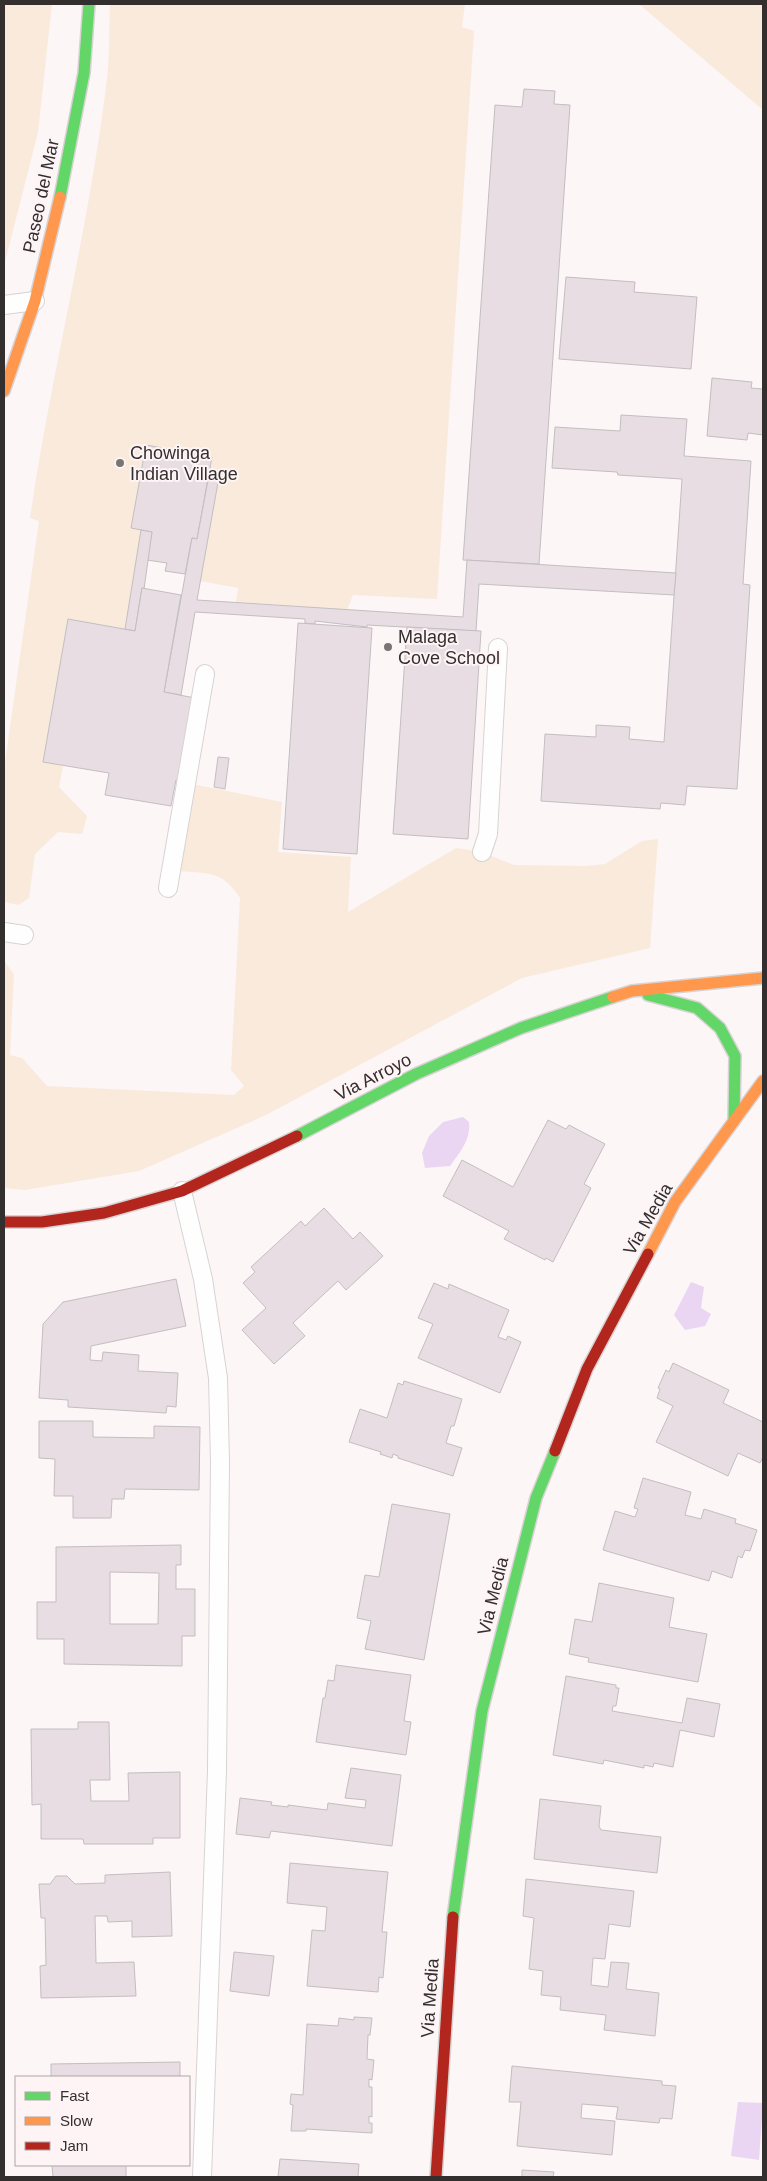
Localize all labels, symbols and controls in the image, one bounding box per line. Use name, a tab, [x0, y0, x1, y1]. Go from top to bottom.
street label: Paseo del Mar	[19, 137, 63, 255]
place label: Chowinga Indian Village	[130, 443, 238, 484]
marker: Chowinga Indian Village	[114, 457, 126, 469]
place label: Malaga Cove School	[398, 627, 500, 668]
marker: Malaga Cove School	[382, 641, 394, 653]
street label: Via Arroyo	[332, 1049, 414, 1105]
street label: Via Media	[619, 1179, 677, 1259]
street label: Via Media	[474, 1554, 513, 1637]
street label: Via Media	[417, 1957, 443, 2038]
legend	[15, 2076, 190, 2166]
text: Fast	[60, 2087, 90, 2104]
text: Slow	[60, 2112, 93, 2129]
text: Jam	[60, 2137, 88, 2154]

